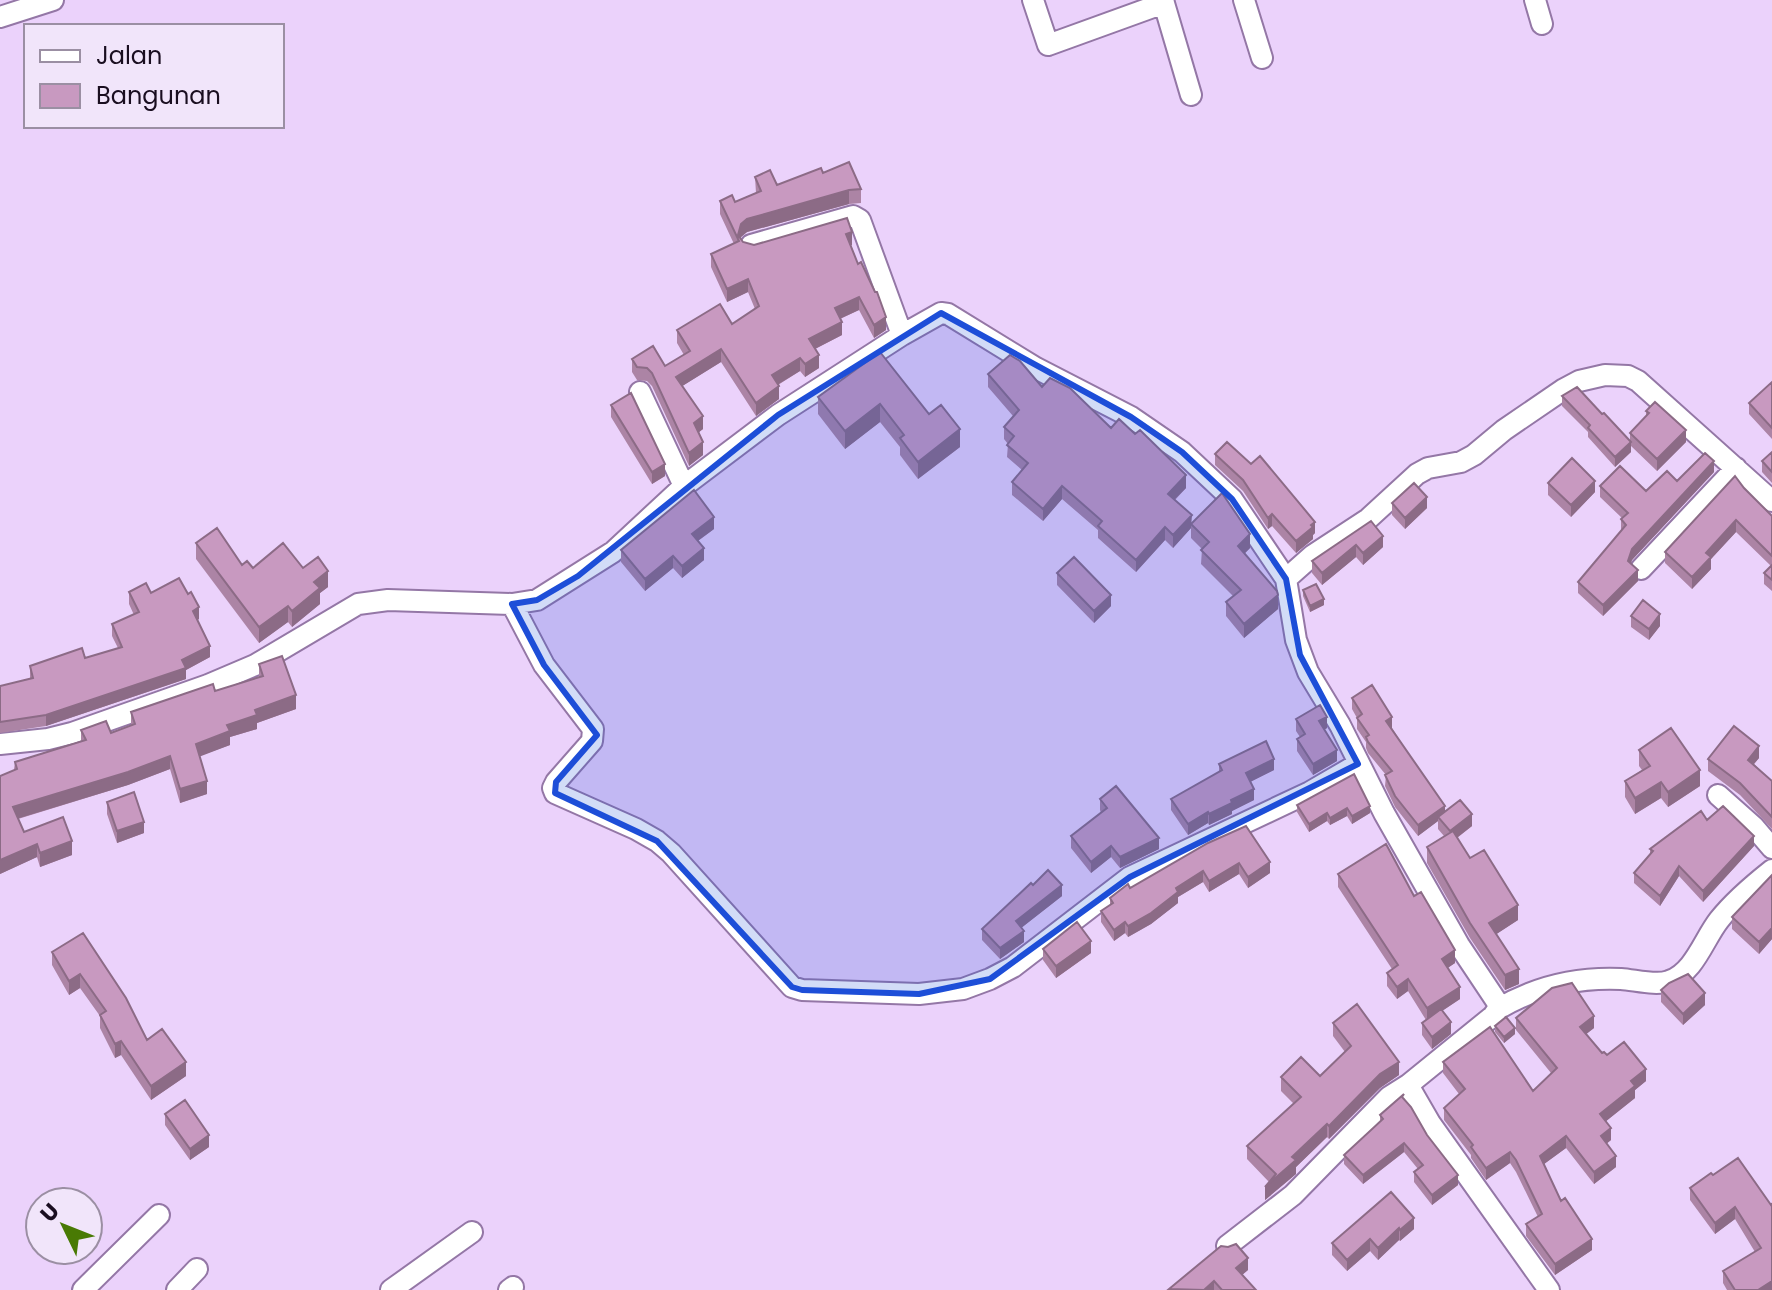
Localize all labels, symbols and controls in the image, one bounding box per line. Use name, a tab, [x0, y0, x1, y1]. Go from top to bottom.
legend	[24, 24, 284, 128]
text: Jalan	[96, 39, 162, 72]
text: Bangunan	[96, 79, 221, 112]
north arrow	[24, 1186, 104, 1266]
text: U	[33, 1196, 66, 1229]

